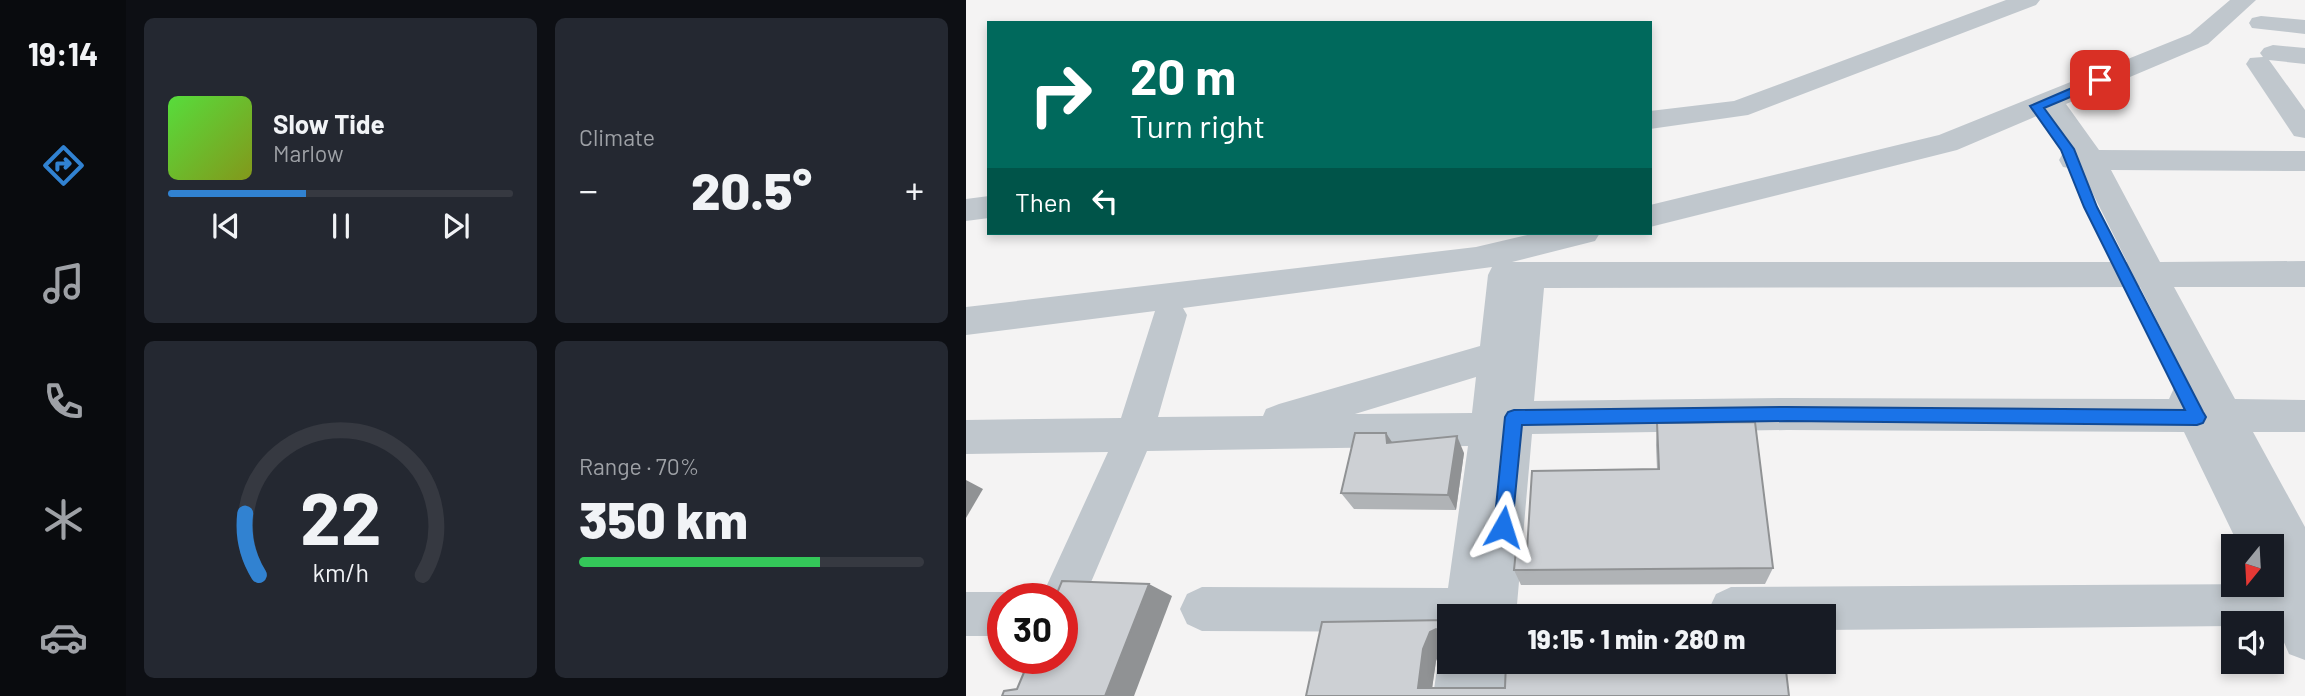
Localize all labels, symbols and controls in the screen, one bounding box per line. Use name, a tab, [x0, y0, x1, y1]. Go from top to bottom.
text: 19:14	[28, 34, 98, 72]
text: 20 m	[1130, 46, 1236, 105]
icon: right	[1015, 49, 1106, 140]
pin	[2070, 50, 2130, 110]
icon: arrive	[2081, 61, 2119, 99]
text: Turn right	[1130, 106, 1265, 144]
text: Slow Tide	[273, 108, 385, 139]
text: Climate	[579, 123, 655, 151]
text: Marlow	[273, 139, 344, 167]
icon: directions	[39, 141, 88, 190]
text: 20.5°	[691, 158, 812, 220]
text: −	[579, 166, 598, 212]
text: +	[905, 166, 924, 212]
icon: left	[1086, 182, 1124, 220]
text: Then	[1015, 186, 1072, 217]
icon: previous	[207, 207, 245, 245]
icon: pause	[322, 207, 360, 245]
icon: next	[437, 207, 475, 245]
icon: music	[39, 259, 88, 308]
icon: phone	[39, 377, 88, 426]
text: Range · 70%	[579, 452, 699, 480]
text: 22	[300, 473, 381, 561]
text: 350 km	[579, 487, 748, 549]
position arrow	[1466, 490, 1540, 564]
icon: climate	[39, 495, 88, 544]
north arrow	[2221, 534, 2284, 597]
map controls	[2221, 534, 2284, 674]
text: km/h	[312, 557, 369, 587]
speed limit sign: 30	[987, 583, 1078, 674]
button: sound	[2221, 611, 2284, 674]
icon: car	[39, 613, 88, 662]
text: 19:15 · 1 min · 280 m	[1528, 623, 1745, 654]

